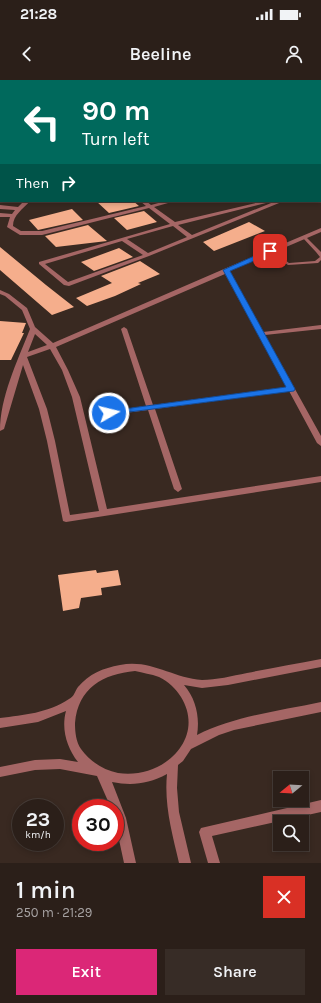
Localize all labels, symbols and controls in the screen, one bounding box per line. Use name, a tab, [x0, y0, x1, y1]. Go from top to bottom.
text: 21:28	[20, 5, 57, 23]
icon: back	[16, 43, 38, 65]
text: Beeline	[129, 43, 192, 65]
icon: person	[283, 43, 305, 65]
text: 90 m	[82, 94, 150, 127]
icon: left	[16, 96, 68, 148]
text: Turn left	[82, 128, 150, 150]
icon: right	[57, 172, 79, 194]
text: Then	[16, 174, 49, 192]
pin	[253, 234, 287, 268]
icon: arrive	[259, 240, 281, 262]
position arrow	[88, 392, 130, 434]
north arrow	[273, 771, 309, 807]
map controls	[273, 771, 309, 851]
speed limit sign: 30	[72, 799, 124, 851]
text: 23	[26, 808, 50, 831]
button: search	[273, 815, 309, 851]
text: km/h	[25, 829, 51, 841]
text: 1 min	[16, 876, 76, 904]
button: close	[263, 876, 305, 918]
text: 250 m · 21:29	[16, 905, 92, 920]
button: Exit	[16, 949, 157, 995]
button: Share	[165, 949, 305, 995]

